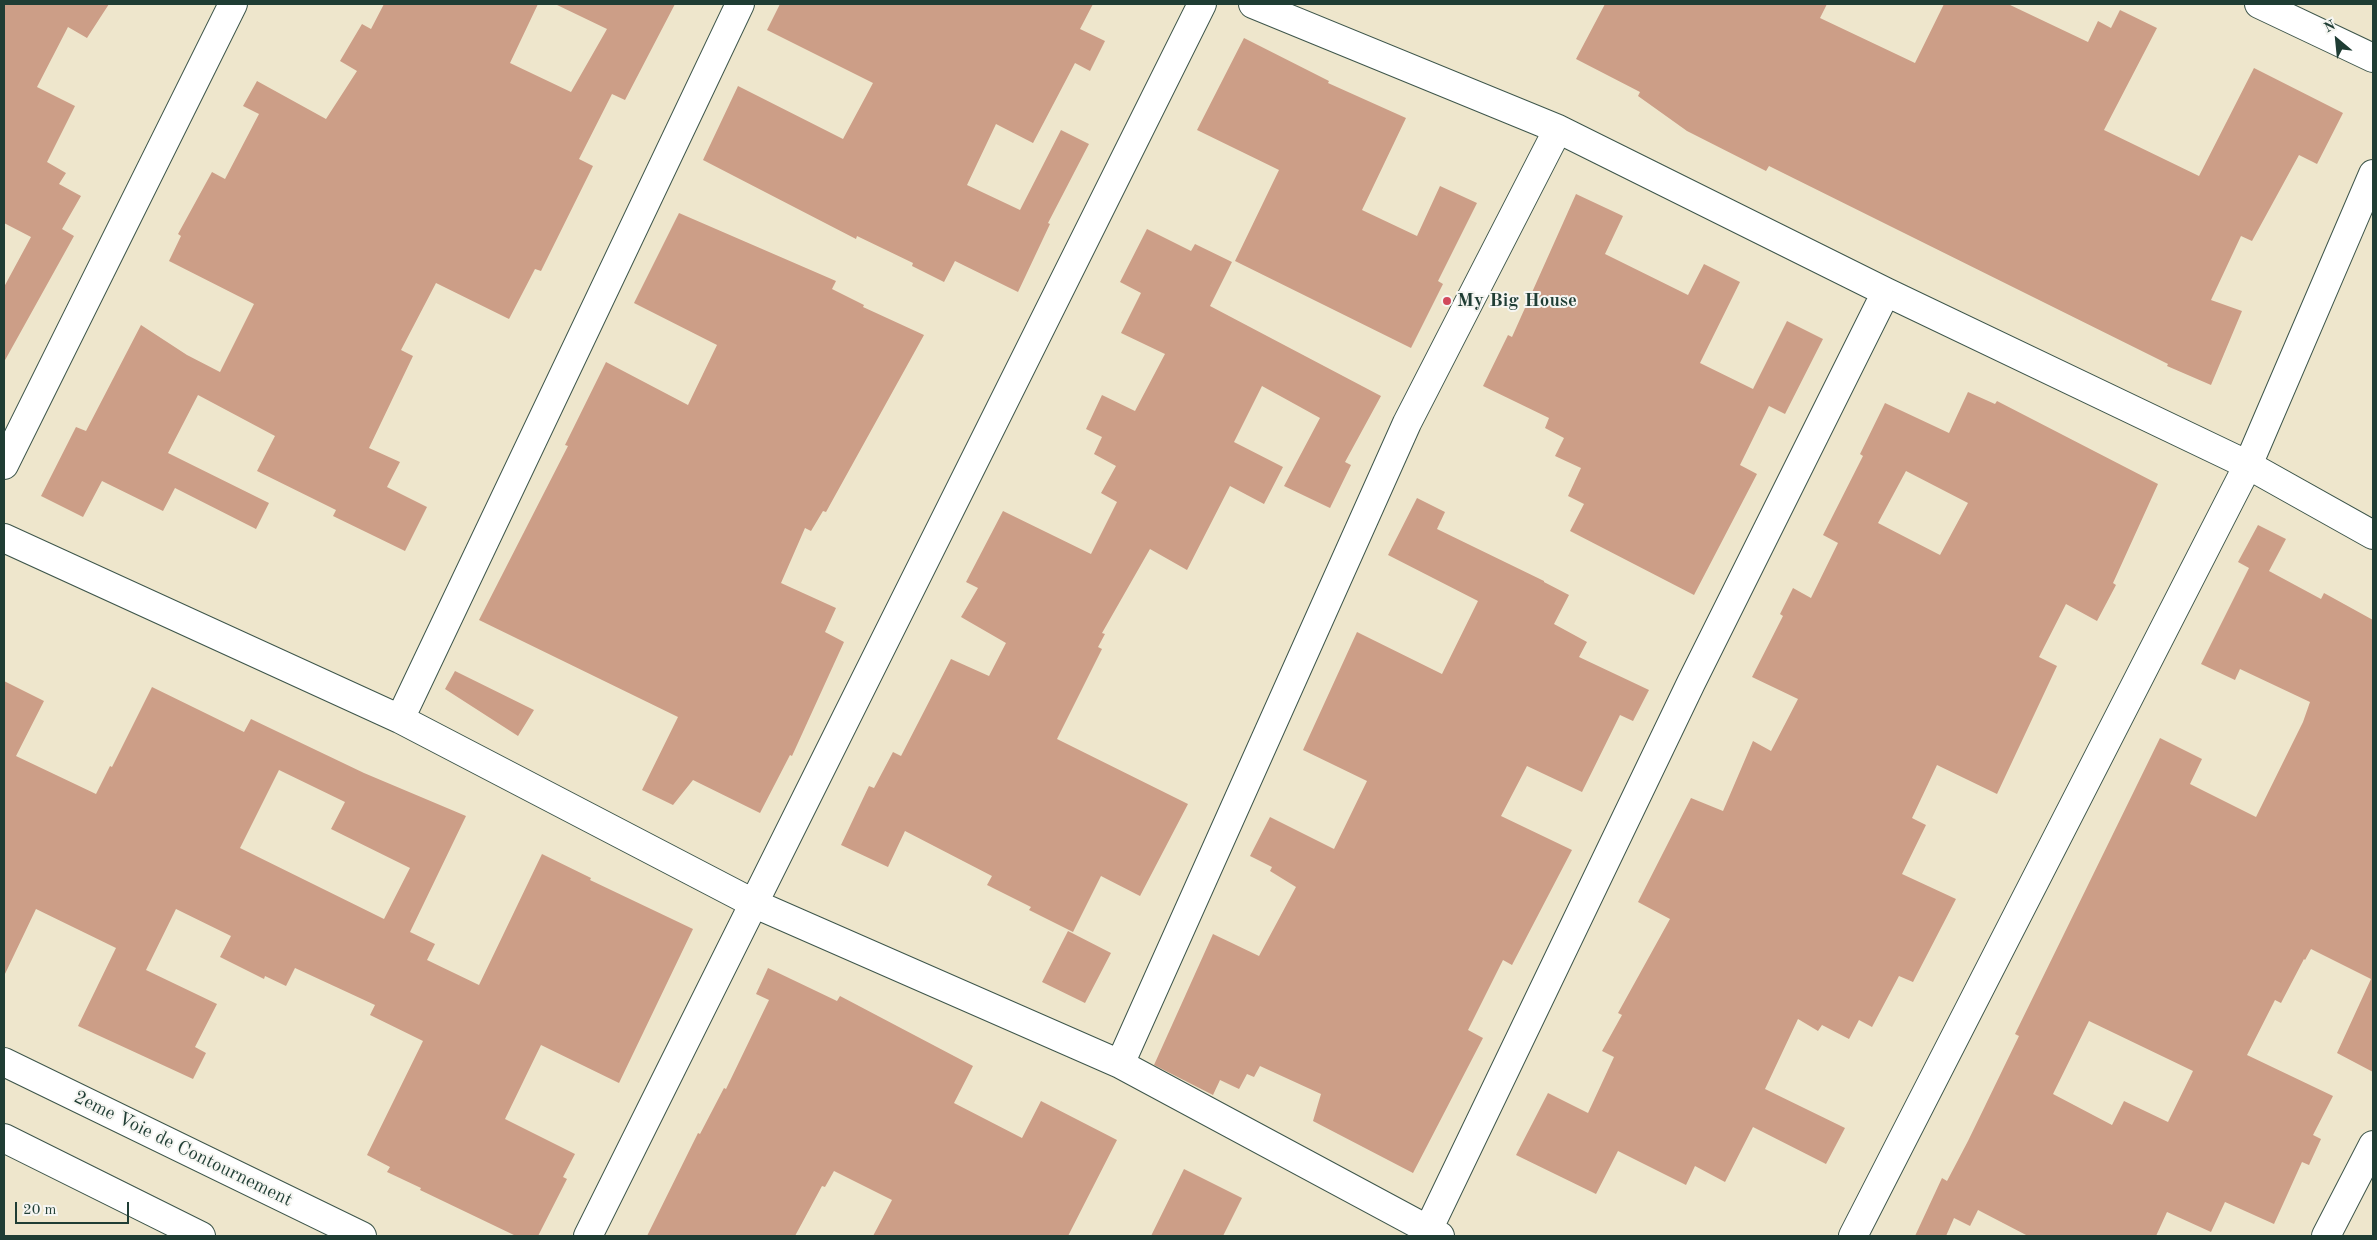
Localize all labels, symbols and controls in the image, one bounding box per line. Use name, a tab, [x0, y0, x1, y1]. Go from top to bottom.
north arrow	[2312, 15, 2362, 65]
text: N	[2322, 18, 2338, 35]
place label: My Big House	[1457, 290, 1577, 312]
marker: My Big House	[1441, 295, 1453, 307]
street label: 2eme Voie de Contournement	[70, 1086, 296, 1212]
scale bar	[18, 1192, 131, 1224]
text: 20 m	[23, 1203, 57, 1218]

